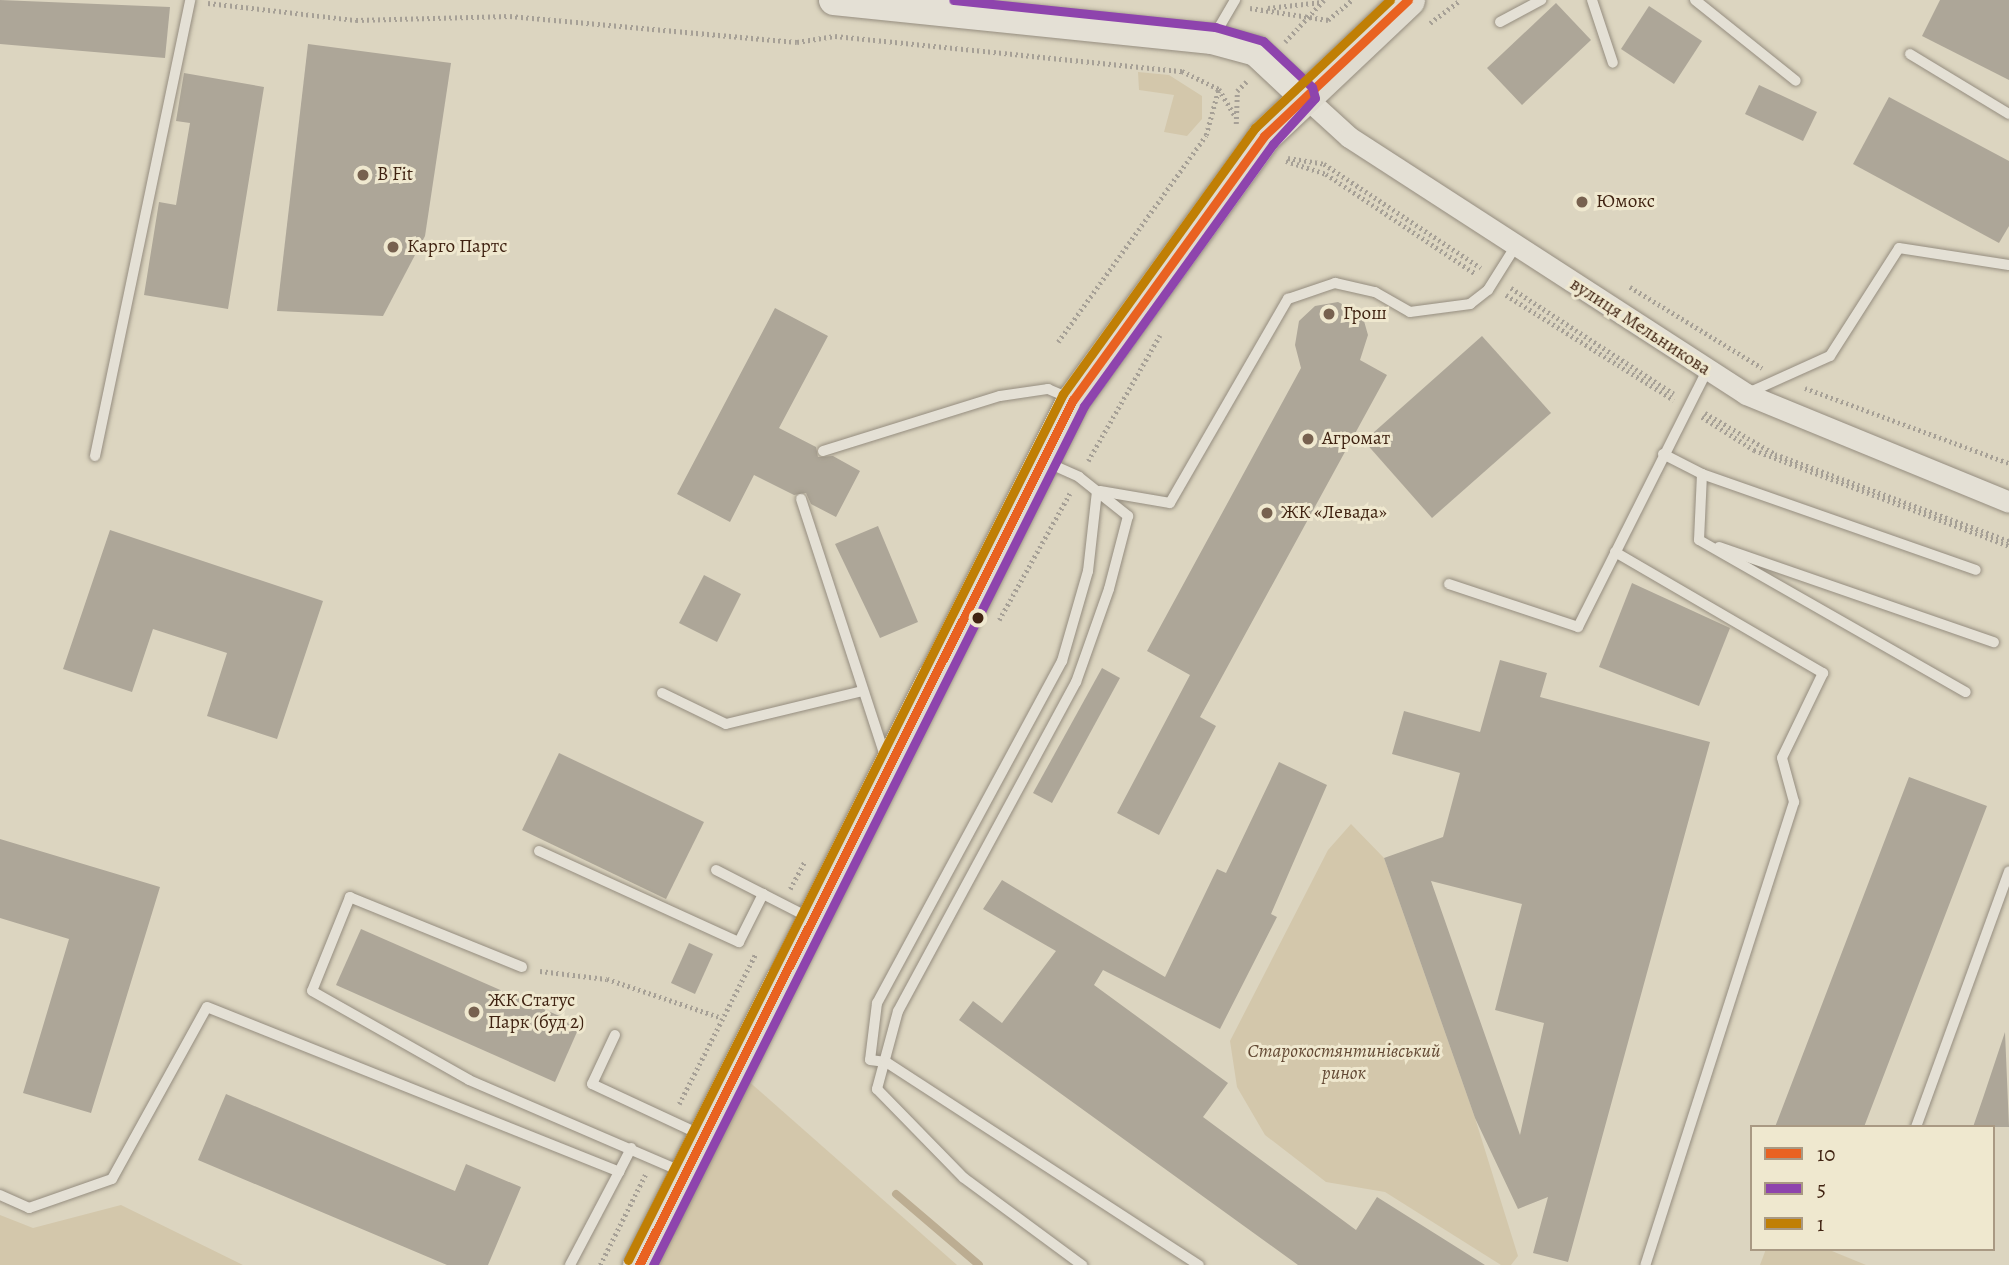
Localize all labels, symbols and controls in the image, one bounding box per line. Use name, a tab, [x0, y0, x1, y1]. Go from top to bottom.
place label: B Fit	[377, 164, 413, 186]
marker: B Fit	[355, 167, 371, 183]
place label: Юмокс	[1596, 191, 1655, 213]
marker: Юмокс	[1574, 194, 1590, 210]
place label: Карго Партс	[407, 236, 508, 258]
marker: Карго Партс	[385, 239, 401, 255]
street label: вулиця Мельникова	[1565, 273, 1715, 381]
place label: Грош	[1343, 303, 1387, 325]
marker: Грош	[1321, 306, 1337, 322]
place label: Агромат	[1322, 428, 1390, 450]
marker: Агромат	[1300, 431, 1316, 447]
place label: ЖК «Левада»	[1281, 502, 1387, 524]
marker: ЖК «Левада»	[1259, 505, 1275, 521]
unlabelled marker	[971, 611, 985, 625]
place label: ЖК Статус Парк (буд 2)	[488, 990, 584, 1034]
marker: ЖК Статус Парк (буд 2)	[466, 1004, 482, 1020]
park label: Старокостянтинівський ринок	[1248, 1041, 1440, 1085]
legend	[1750, 1125, 1995, 1251]
text: 10	[1817, 1140, 1835, 1168]
text: 5	[1817, 1175, 1826, 1203]
text: 1	[1817, 1210, 1824, 1238]

